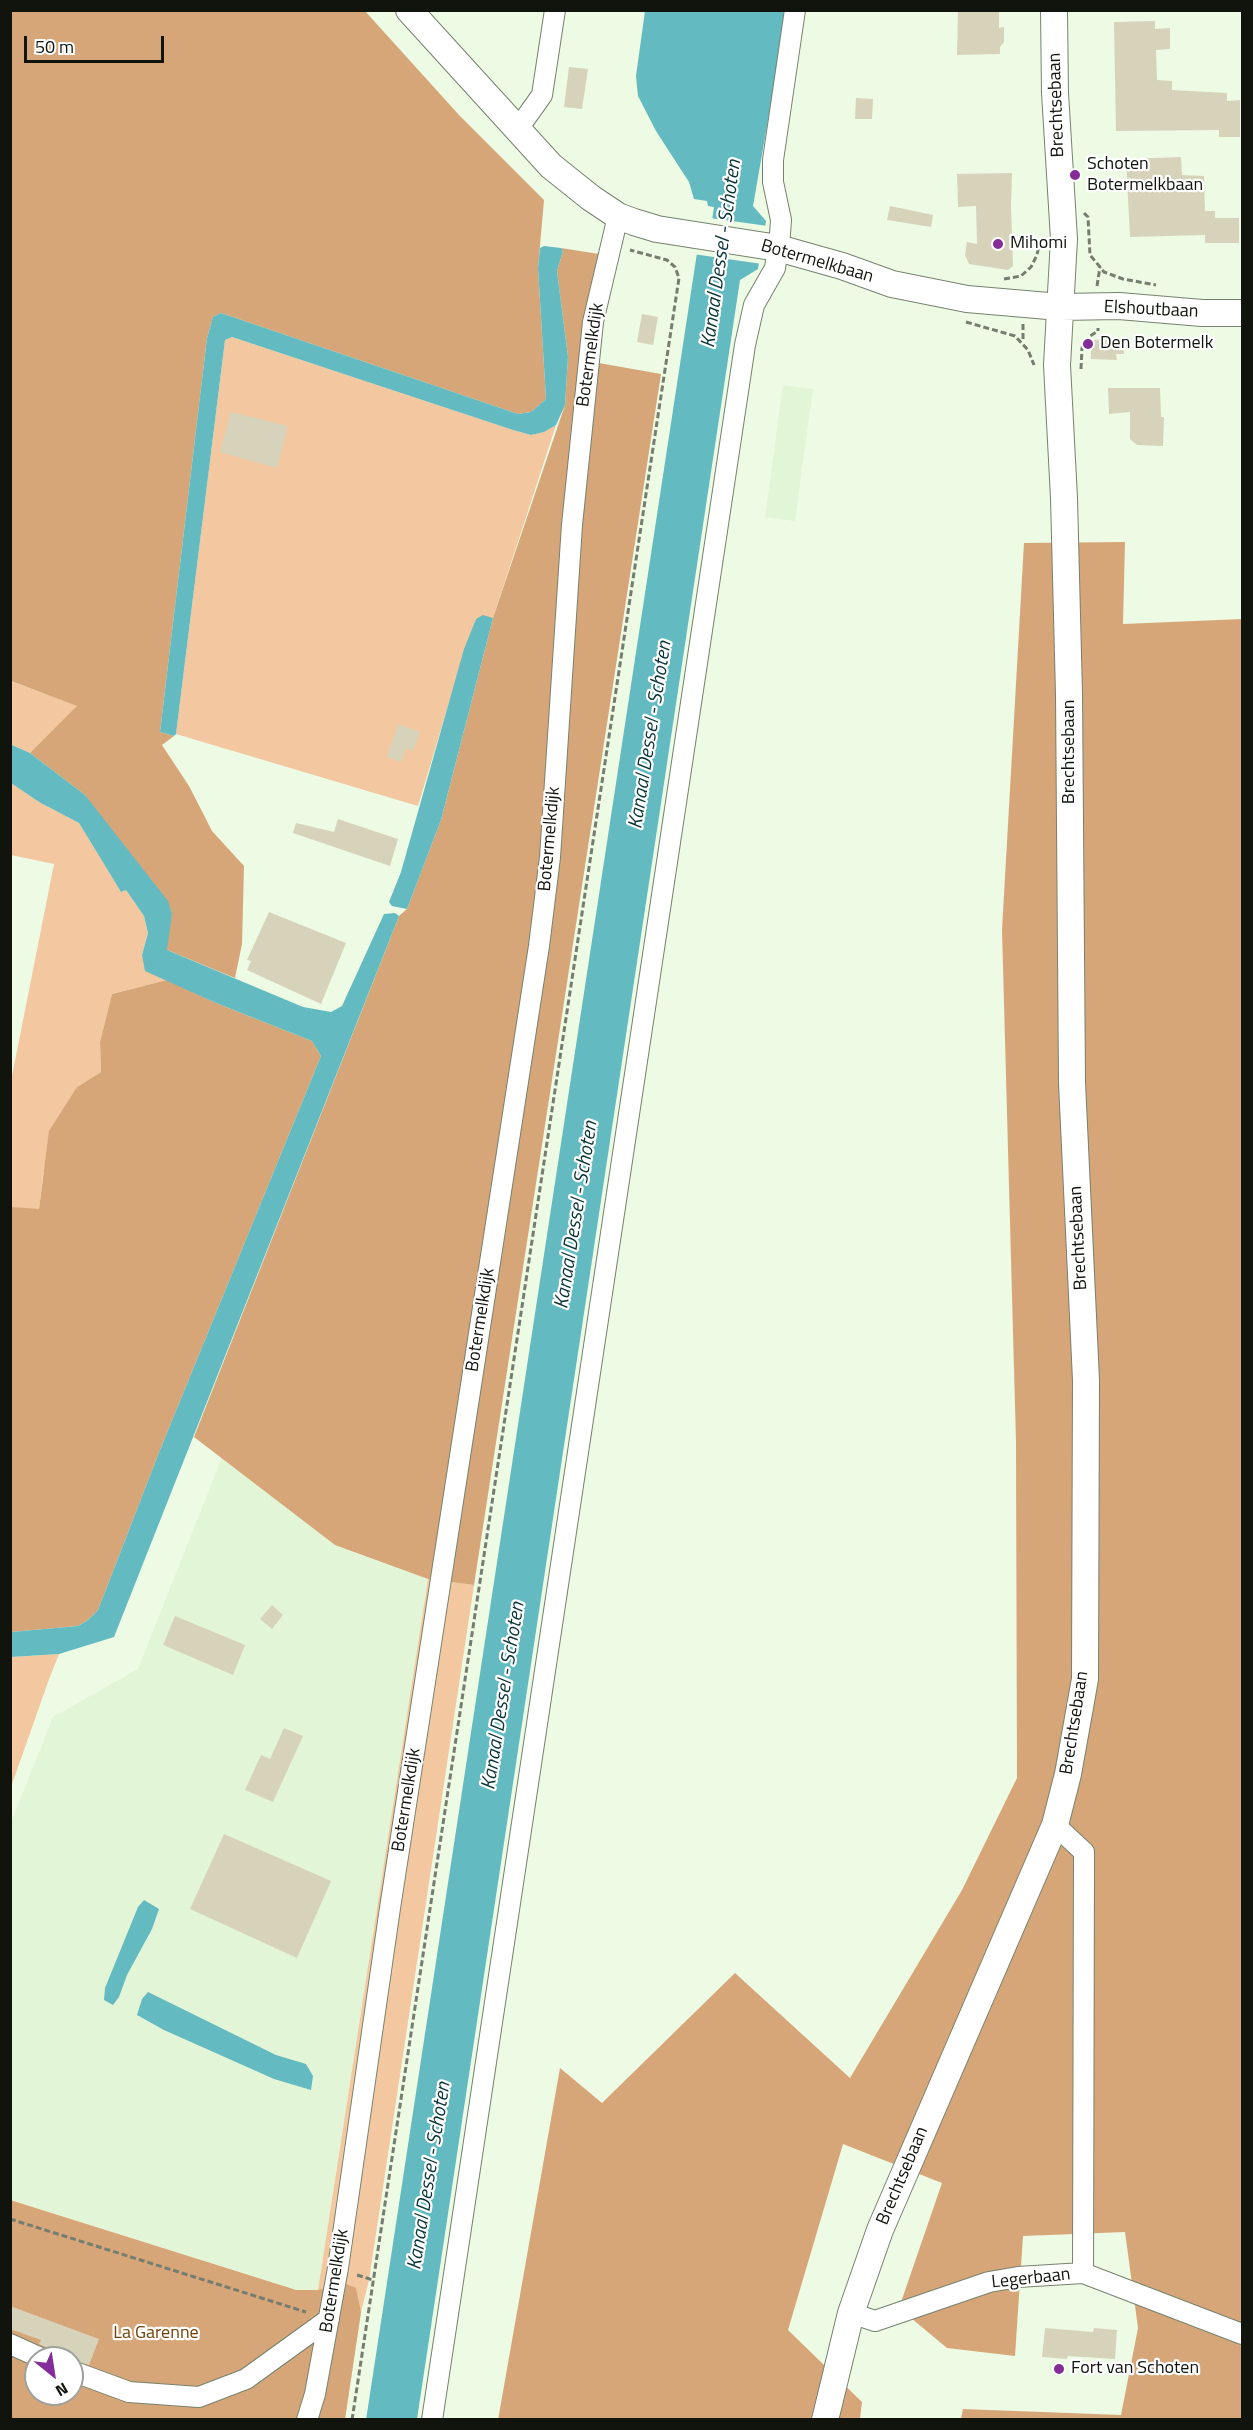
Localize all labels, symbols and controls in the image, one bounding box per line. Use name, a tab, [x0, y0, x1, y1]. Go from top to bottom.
scale bar	[27, 24, 166, 62]
text: 50 m	[35, 33, 74, 60]
street label: Brechtsebaan	[1044, 52, 1070, 158]
place label: Schoten Botermelkbaan	[1087, 154, 1203, 196]
water label: Kanaal Dessel - Schoten	[697, 158, 747, 350]
marker: Schoten Botermelkbaan	[1068, 168, 1082, 182]
place label: Mihomi	[1010, 233, 1067, 255]
street label: Botermelkbaan	[758, 236, 876, 288]
marker: Mihomi	[991, 237, 1005, 251]
street label: Elshoutbaan	[1103, 297, 1199, 323]
street label: Botermelkdijk	[573, 302, 609, 408]
place label: Den Botermelk	[1100, 333, 1213, 355]
marker: Den Botermelk	[1081, 337, 1095, 351]
water label: Kanaal Dessel - Schoten	[624, 639, 678, 831]
street label: Brechtsebaan	[1059, 700, 1081, 804]
street label: Botermelkdijk	[535, 786, 565, 892]
water label: Kanaal Dessel - Schoten	[550, 1119, 604, 1311]
street label: Brechtsebaan	[1065, 1185, 1093, 1291]
street label: Botermelkdijk	[462, 1267, 500, 1373]
water label: Kanaal Dessel - Schoten	[477, 1600, 531, 1792]
street label: Brechtsebaan	[1056, 1670, 1094, 1776]
street label: Botermelkdijk	[388, 1747, 426, 1853]
water label: Kanaal Dessel - Schoten	[403, 2080, 457, 2272]
street label: Brechtsebaan	[873, 2124, 933, 2228]
street label: Botermelkdijk	[316, 2228, 354, 2334]
street label: Legerbaan	[990, 2264, 1072, 2294]
park label: La Garenne	[113, 2323, 199, 2345]
north arrow	[24, 2346, 84, 2406]
place label: Fort van Schoten	[1071, 2358, 1199, 2380]
marker: Fort van Schoten	[1052, 2362, 1066, 2376]
text: N	[51, 2377, 73, 2403]

